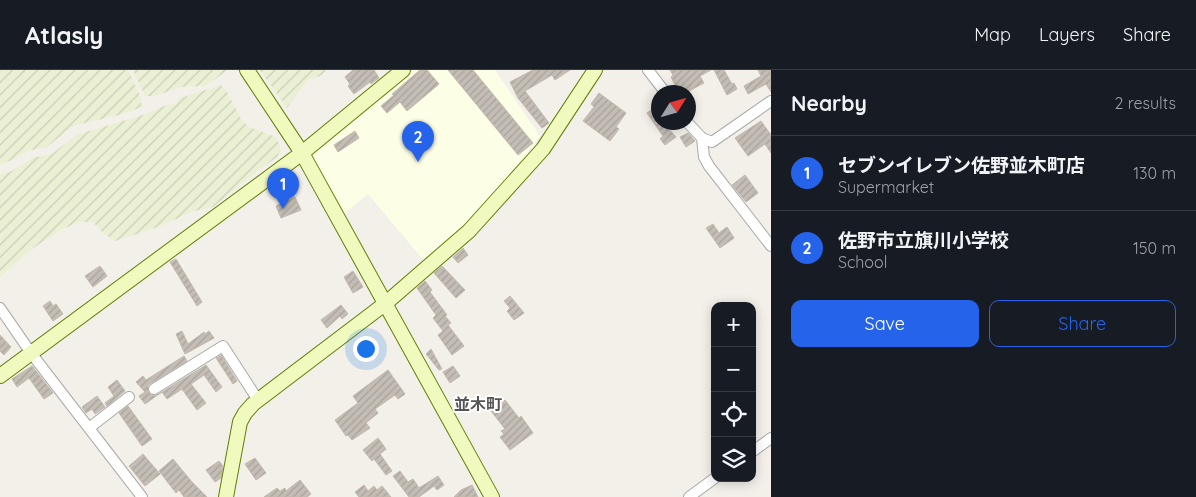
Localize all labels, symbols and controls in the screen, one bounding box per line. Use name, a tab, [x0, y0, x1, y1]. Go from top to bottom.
text: Atlasly	[25, 20, 103, 50]
text: Map	[974, 23, 1011, 46]
text: Layers	[1039, 23, 1095, 46]
text: Share	[1123, 23, 1171, 46]
north arrow	[651, 85, 696, 130]
text: Nearby	[791, 90, 867, 116]
text: 2 results	[1114, 93, 1176, 113]
pin: 2	[402, 121, 434, 162]
text: セブンイレブン佐野並木町店	[838, 153, 1085, 177]
text: 1	[804, 163, 810, 183]
text: 130 m	[1133, 163, 1176, 183]
pin: 1	[267, 168, 299, 209]
text: Supermarket	[838, 177, 934, 197]
text: 佐野市立旗川小学校	[838, 228, 1009, 252]
text: 2	[802, 238, 812, 258]
text: 150 m	[1133, 238, 1176, 258]
text: School	[838, 252, 887, 272]
button: Save	[791, 300, 979, 347]
button: Share	[989, 300, 1176, 347]
map controls	[711, 302, 756, 482]
button: +	[711, 302, 756, 347]
your location	[353, 336, 379, 362]
button: −	[711, 347, 756, 392]
button: locate	[711, 392, 756, 437]
district label: 並木町	[454, 394, 502, 414]
button: layers	[711, 437, 756, 482]

